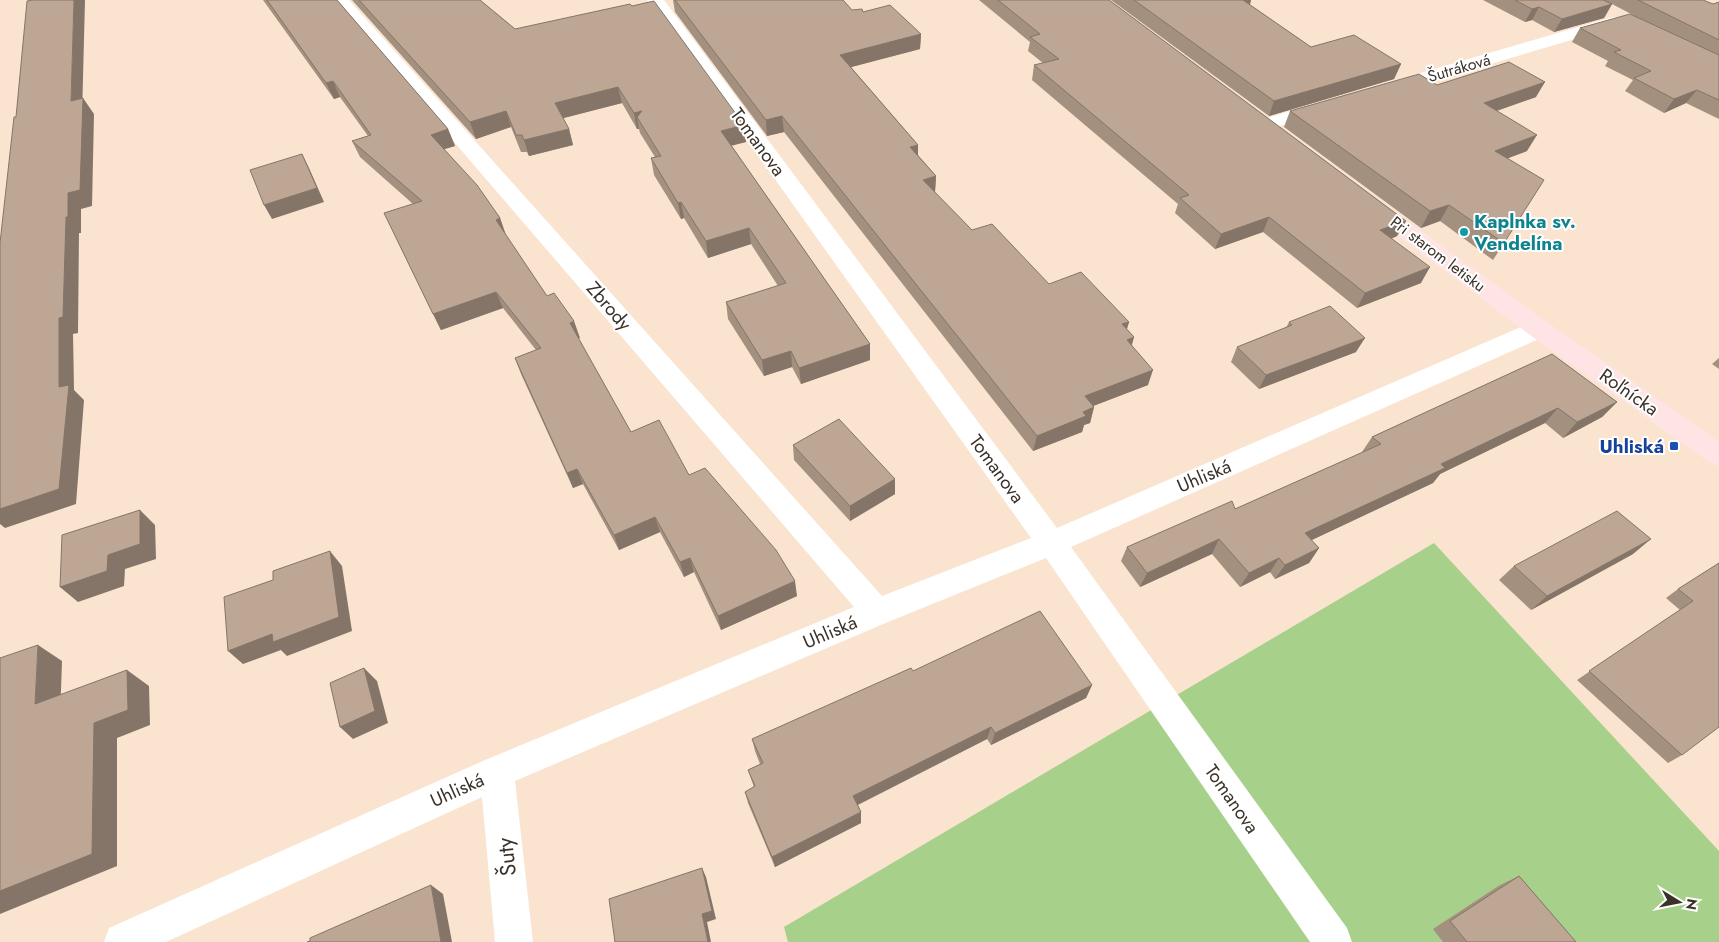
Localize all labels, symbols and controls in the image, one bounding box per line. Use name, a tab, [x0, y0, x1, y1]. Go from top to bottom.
street label: Šutráková	[1425, 48, 1493, 88]
street label: Tomanova	[724, 102, 792, 182]
place label: Kaplnka sv. Vendelína	[1473, 208, 1576, 257]
street label: Pri starom letisku	[1386, 211, 1490, 297]
marker: Kaplnka sv. Vendelína	[1458, 226, 1470, 238]
street label: Zbrody	[580, 276, 638, 337]
street label: Roľnícka	[1594, 362, 1664, 422]
street label: Tomanova	[963, 429, 1031, 509]
place label: Uhliská	[1600, 433, 1664, 460]
marker: Uhliská	[1668, 440, 1680, 452]
street label: Uhliská	[1173, 453, 1235, 499]
street label: Uhliská	[799, 609, 861, 655]
street label: Tomanova	[1198, 759, 1266, 839]
street label: Uhliská	[426, 766, 488, 814]
street label: Šuty	[488, 836, 524, 878]
north arrow	[1654, 877, 1704, 927]
text: N	[1681, 897, 1703, 911]

